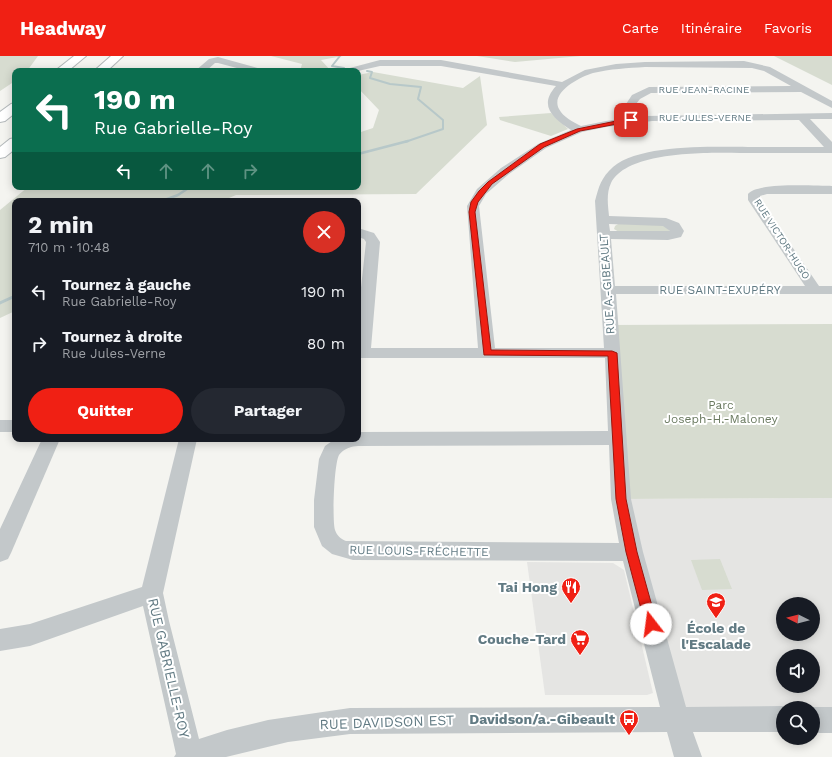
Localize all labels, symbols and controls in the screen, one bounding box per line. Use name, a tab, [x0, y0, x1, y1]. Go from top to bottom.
text: Headway	[20, 17, 106, 40]
text: Carte	[622, 20, 659, 36]
text: Itinéraire	[681, 20, 742, 36]
text: Favoris	[764, 20, 812, 36]
text: 190 m	[94, 83, 176, 116]
icon: left	[28, 84, 80, 136]
street label: RUE JEAN-RACINE	[659, 84, 749, 95]
pin	[614, 103, 648, 137]
icon: arrive	[620, 109, 642, 131]
street label: RUE JULES-VERNE	[659, 112, 751, 123]
text: Rue Gabrielle-Roy	[94, 117, 253, 138]
icon: left	[113, 160, 135, 182]
icon: ahead	[155, 160, 177, 182]
icon: ahead	[197, 160, 219, 182]
icon: right	[239, 160, 261, 182]
street label: RUE VICTOR-HUGO	[752, 197, 812, 281]
text: 2 min	[28, 211, 94, 239]
button: close	[303, 211, 345, 253]
street label: RUE A.-GIBEAULT	[597, 233, 617, 335]
text: 710 m · 10:48	[28, 240, 110, 255]
text: Tournez à gauche	[62, 276, 191, 294]
icon: left	[28, 281, 50, 303]
text: 190 m	[301, 283, 345, 301]
street label: RUE SAINT-EXUPÉRY	[659, 283, 781, 297]
text: Rue Gabrielle-Roy	[62, 294, 176, 309]
text: Tournez à droite	[62, 328, 182, 346]
icon: right	[28, 333, 50, 355]
text: 80 m	[307, 335, 345, 353]
text: Rue Jules-Verne	[62, 346, 166, 361]
button: Quitter	[28, 388, 183, 434]
button: Partager	[191, 388, 345, 434]
park label: Parc Joseph-H.-Maloney	[664, 398, 778, 426]
street label: RUE LOUIS-FRÉCHETTE	[349, 543, 489, 559]
restaurant icon: Tai Hong	[560, 576, 582, 604]
place label: Tai Hong	[498, 579, 557, 595]
school or university icon: École de l'Escalade	[705, 591, 727, 619]
street label: RUE GABRIELLE-ROY	[145, 596, 193, 740]
north arrow	[776, 597, 820, 641]
map controls	[776, 597, 820, 745]
position arrow	[630, 603, 672, 645]
place label: École de l'Escalade	[681, 620, 751, 652]
supermarket icon: Couche-Tard	[569, 628, 591, 656]
place label: Couche-Tard	[478, 631, 566, 647]
button: sound	[776, 649, 820, 693]
button: search	[776, 701, 820, 745]
bus stop icon: Davidson/a.-Gibeault	[618, 708, 640, 736]
place label: Davidson/a.-Gibeault	[469, 711, 615, 727]
street label: RUE DAVIDSON EST	[319, 712, 455, 732]

